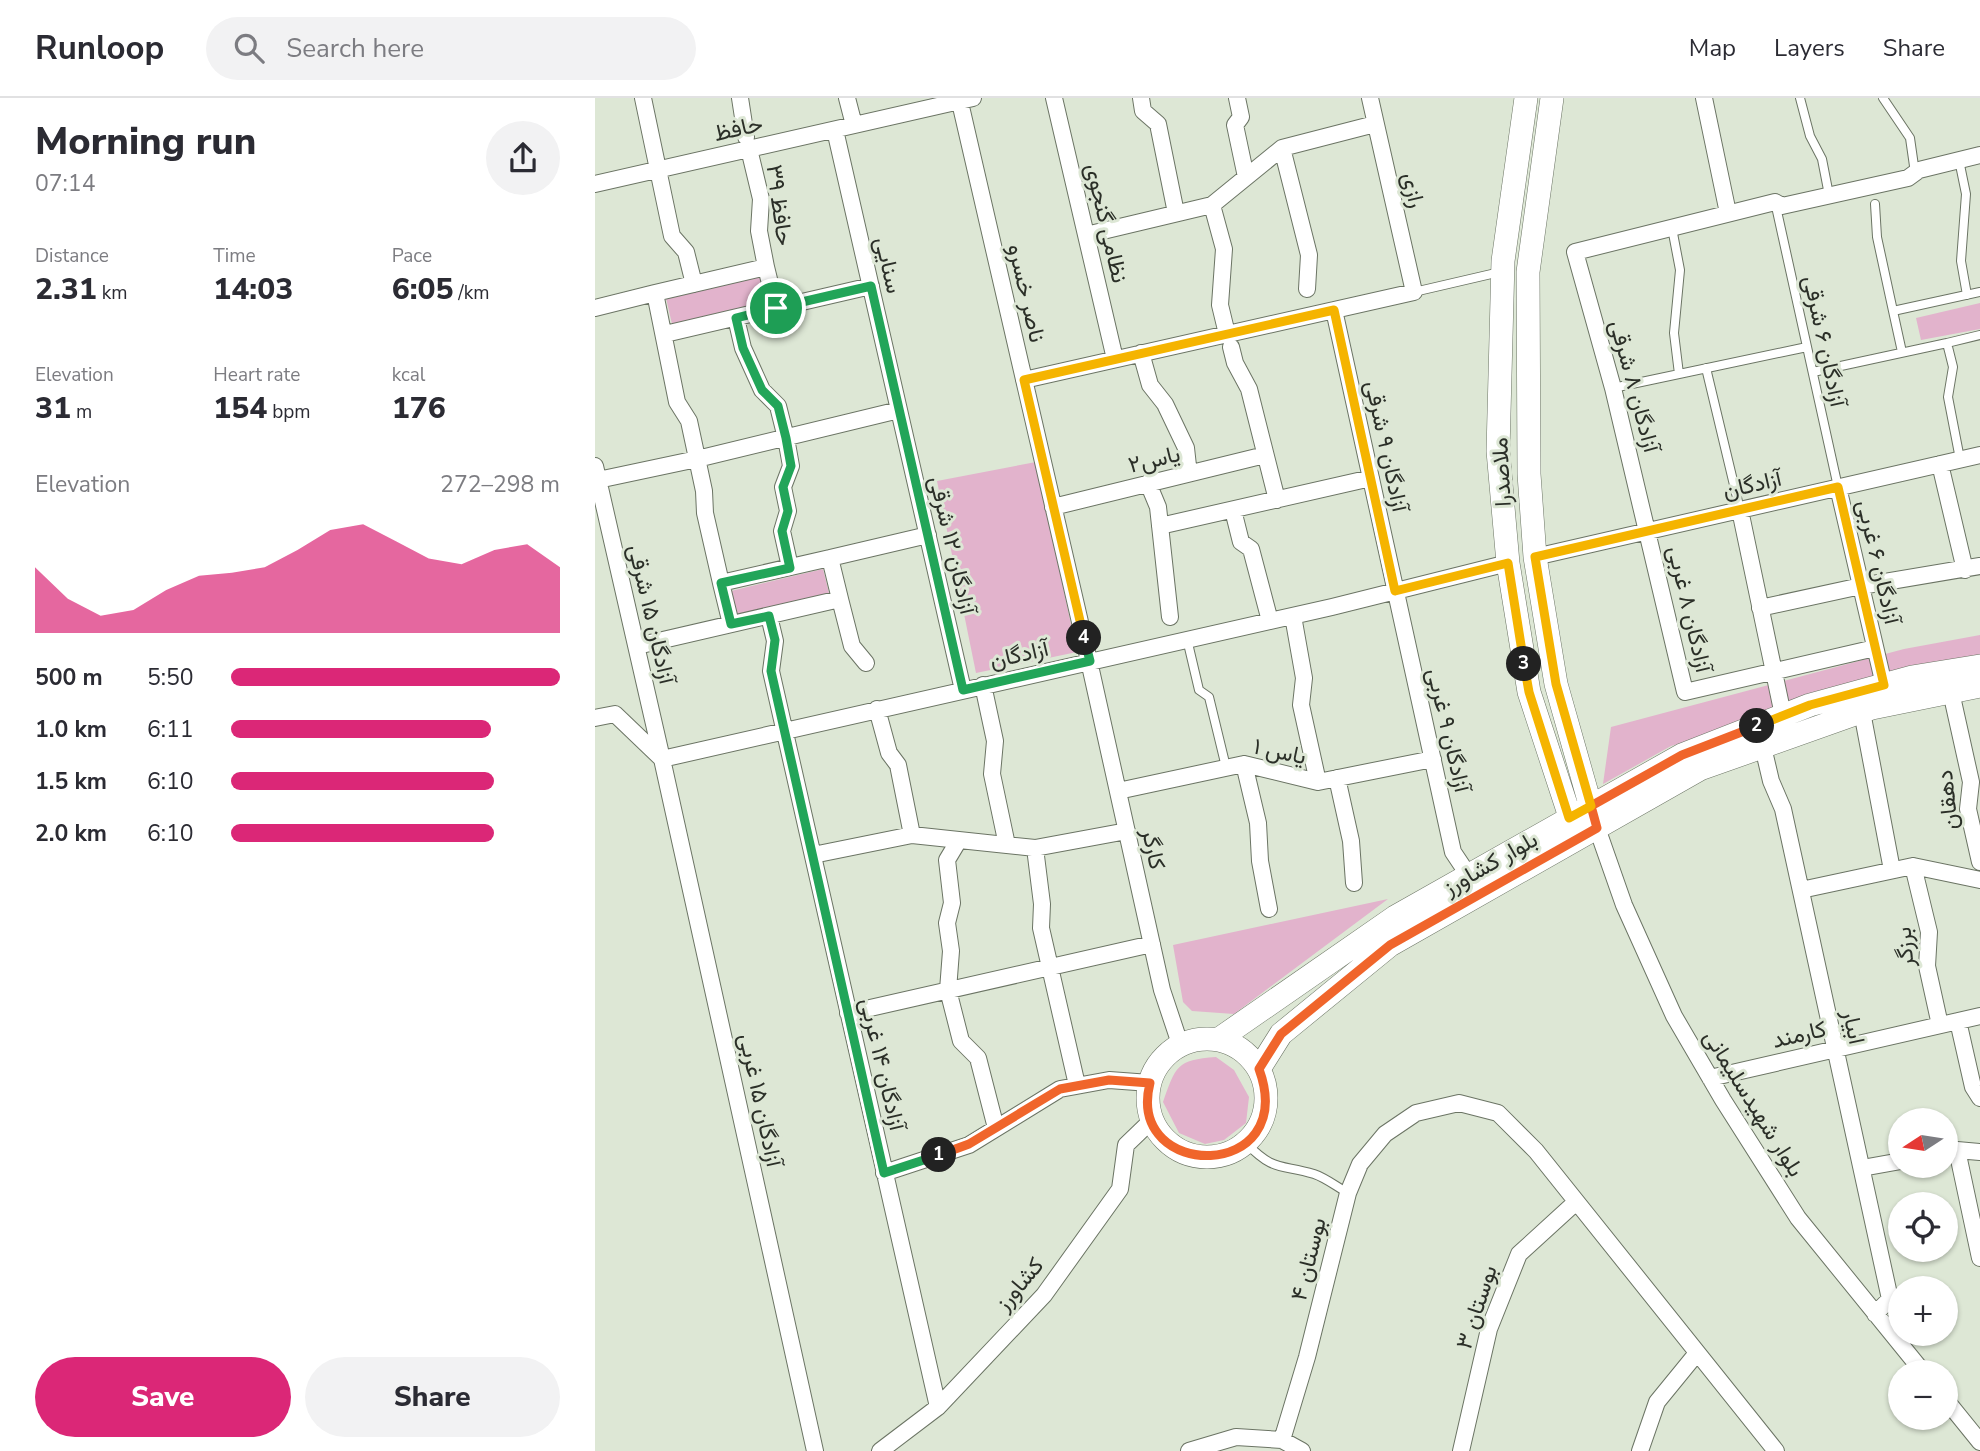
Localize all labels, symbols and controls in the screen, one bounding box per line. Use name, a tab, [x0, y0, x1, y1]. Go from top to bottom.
search box	[206, 17, 696, 80]
text: Runloop	[35, 26, 164, 71]
icon: search	[230, 29, 268, 67]
text: Search here	[286, 31, 424, 66]
text: Map	[1689, 32, 1736, 64]
text: Layers	[1774, 32, 1845, 64]
text: Share	[1883, 32, 1945, 64]
street label: حافظ	[711, 108, 766, 149]
text: Morning run	[35, 116, 256, 167]
button: share	[486, 121, 560, 195]
street label: نظامی گنجوی	[1078, 160, 1135, 286]
street label: حافظ ۳۹	[758, 162, 801, 248]
text: 07:14	[35, 168, 95, 199]
street label: رازی	[1394, 169, 1433, 211]
street label: سنایی	[867, 234, 910, 296]
street label: ناصر خسرو	[1000, 241, 1053, 345]
text: Distance	[35, 243, 109, 269]
text: Time	[213, 243, 256, 269]
text: Pace	[392, 243, 432, 269]
text: 2.31	[35, 269, 97, 310]
text: 14:03	[213, 269, 293, 310]
text: 6:05	[392, 269, 453, 310]
street label: آزادگان ۶ شرقی	[1795, 273, 1854, 411]
pin	[746, 278, 806, 338]
text: km	[97, 280, 127, 306]
text: /km	[453, 280, 489, 306]
icon: arrive	[757, 289, 795, 327]
street label: آزادگان ۸ شرقی	[1602, 317, 1667, 457]
text: Elevation	[35, 362, 114, 388]
text: Heart rate	[213, 362, 300, 388]
text: kcal	[392, 362, 425, 388]
street label: آزادگان ۹ شرقی	[1357, 378, 1416, 516]
text: 31	[35, 388, 71, 429]
text: 154	[213, 388, 267, 429]
text: 176	[392, 388, 446, 429]
text: m	[71, 399, 92, 425]
text: bpm	[267, 399, 311, 425]
street label: ملاصدرا	[1484, 437, 1519, 507]
street label: یاس۲	[1125, 438, 1183, 481]
street label: آزادگان	[1720, 462, 1786, 506]
text: Elevation	[35, 469, 130, 500]
text: 272–298 m	[440, 469, 560, 500]
street label: آزادگان ۱۲ شرقی	[922, 473, 984, 619]
street label: آزادگان ۶ غربی	[1849, 497, 1908, 629]
street label: آزادگان ۱۵ شرقی	[620, 541, 683, 689]
street label: آزادگان ۸ غربی	[1660, 543, 1720, 677]
pin: 4	[1067, 620, 1101, 656]
text: 4	[1078, 624, 1089, 650]
street label: آزادگان	[987, 632, 1053, 676]
pin: 3	[1507, 646, 1541, 682]
text: 3	[1518, 650, 1529, 676]
text: 500 m	[35, 662, 103, 693]
text: 5:50	[147, 662, 194, 693]
street label: آزادگان ۹ غربی	[1419, 665, 1478, 797]
pin: 2	[1739, 708, 1775, 744]
text: 2	[1751, 712, 1762, 738]
text: 1.0 km	[35, 714, 107, 745]
text: 6:11	[147, 714, 194, 745]
street label: یاس ۱	[1251, 731, 1309, 772]
text: 1.5 km	[35, 766, 107, 797]
text: 6:10	[147, 766, 194, 797]
street label: دهقان	[1929, 768, 1966, 831]
text: 2.0 km	[35, 818, 107, 849]
text: 6:10	[147, 818, 194, 849]
street label: بلوار کشاورز	[1436, 824, 1543, 904]
street label: کارگر	[1134, 825, 1173, 872]
street label: برزگر	[1888, 926, 1921, 969]
street label: آزادگان ۱۴ غربی	[852, 995, 913, 1135]
street label: ابیار	[1835, 1006, 1872, 1047]
street label: کارمند	[1769, 1013, 1829, 1056]
street label: بلوار شهیدسلیمانی	[1696, 1024, 1811, 1183]
street label: آزادگان ۱۵ غربی	[731, 1031, 790, 1171]
north arrow	[1888, 1108, 1958, 1178]
map controls	[1888, 1108, 1958, 1430]
pin: 1	[921, 1138, 957, 1172]
text: 1	[933, 1141, 944, 1167]
button: locate	[1888, 1192, 1958, 1262]
street label: بوستان ۴	[1283, 1214, 1334, 1304]
street label: کشاورز	[987, 1251, 1051, 1319]
street label: بوستان ۳	[1448, 1261, 1505, 1353]
button: +	[1888, 1276, 1958, 1346]
button: Save	[35, 1357, 291, 1437]
button: Share	[305, 1357, 560, 1437]
button: −	[1888, 1360, 1958, 1430]

